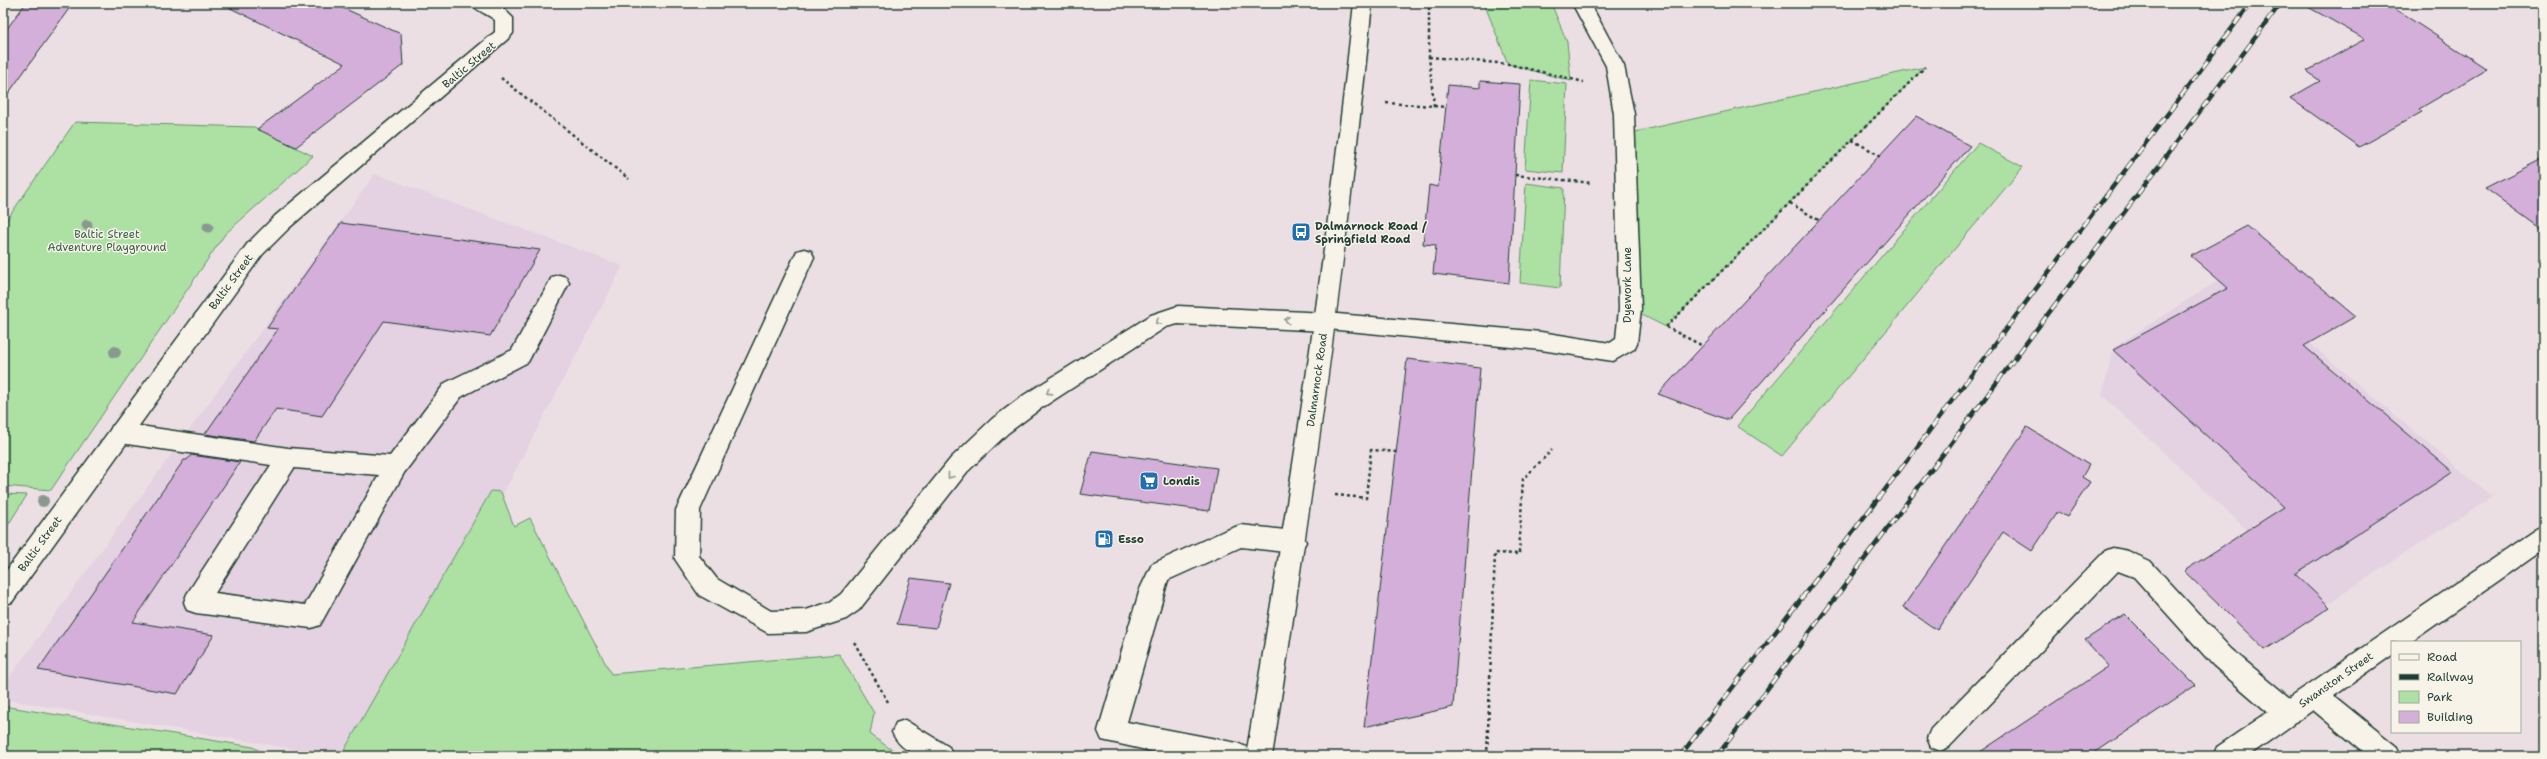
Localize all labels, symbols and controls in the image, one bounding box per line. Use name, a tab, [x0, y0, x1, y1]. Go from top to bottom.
street label: Baltic Street	[439, 38, 499, 92]
place label: Dalmarnock Road / Springfield Road	[1315, 219, 1428, 247]
bus stop icon: Dalmarnock Road / Springfield Road	[1290, 221, 1312, 243]
park label: Baltic Street Adventure Playground	[47, 227, 167, 255]
street label: Dyework Lane	[1620, 247, 1635, 323]
street label: Baltic Street	[206, 251, 256, 313]
one-way arrow	[1284, 315, 1290, 324]
one-way arrow	[1155, 317, 1163, 325]
street label: Dalmarnock Road	[1303, 332, 1331, 428]
one-way arrow	[1046, 387, 1053, 394]
supermarket icon: Londis	[1138, 470, 1160, 492]
one-way arrow	[948, 471, 955, 478]
place label: Londis	[1163, 474, 1200, 489]
street label: Baltic Street	[15, 513, 65, 575]
fuel station icon: Esso	[1093, 528, 1115, 550]
place label: Esso	[1118, 532, 1144, 547]
legend	[2391, 641, 2521, 733]
street label: Swanston Street	[2296, 649, 2376, 711]
text: Road	[2427, 649, 2458, 665]
text: Railway	[2427, 669, 2474, 685]
text: Park	[2427, 689, 2453, 705]
text: Building	[2427, 709, 2473, 725]

